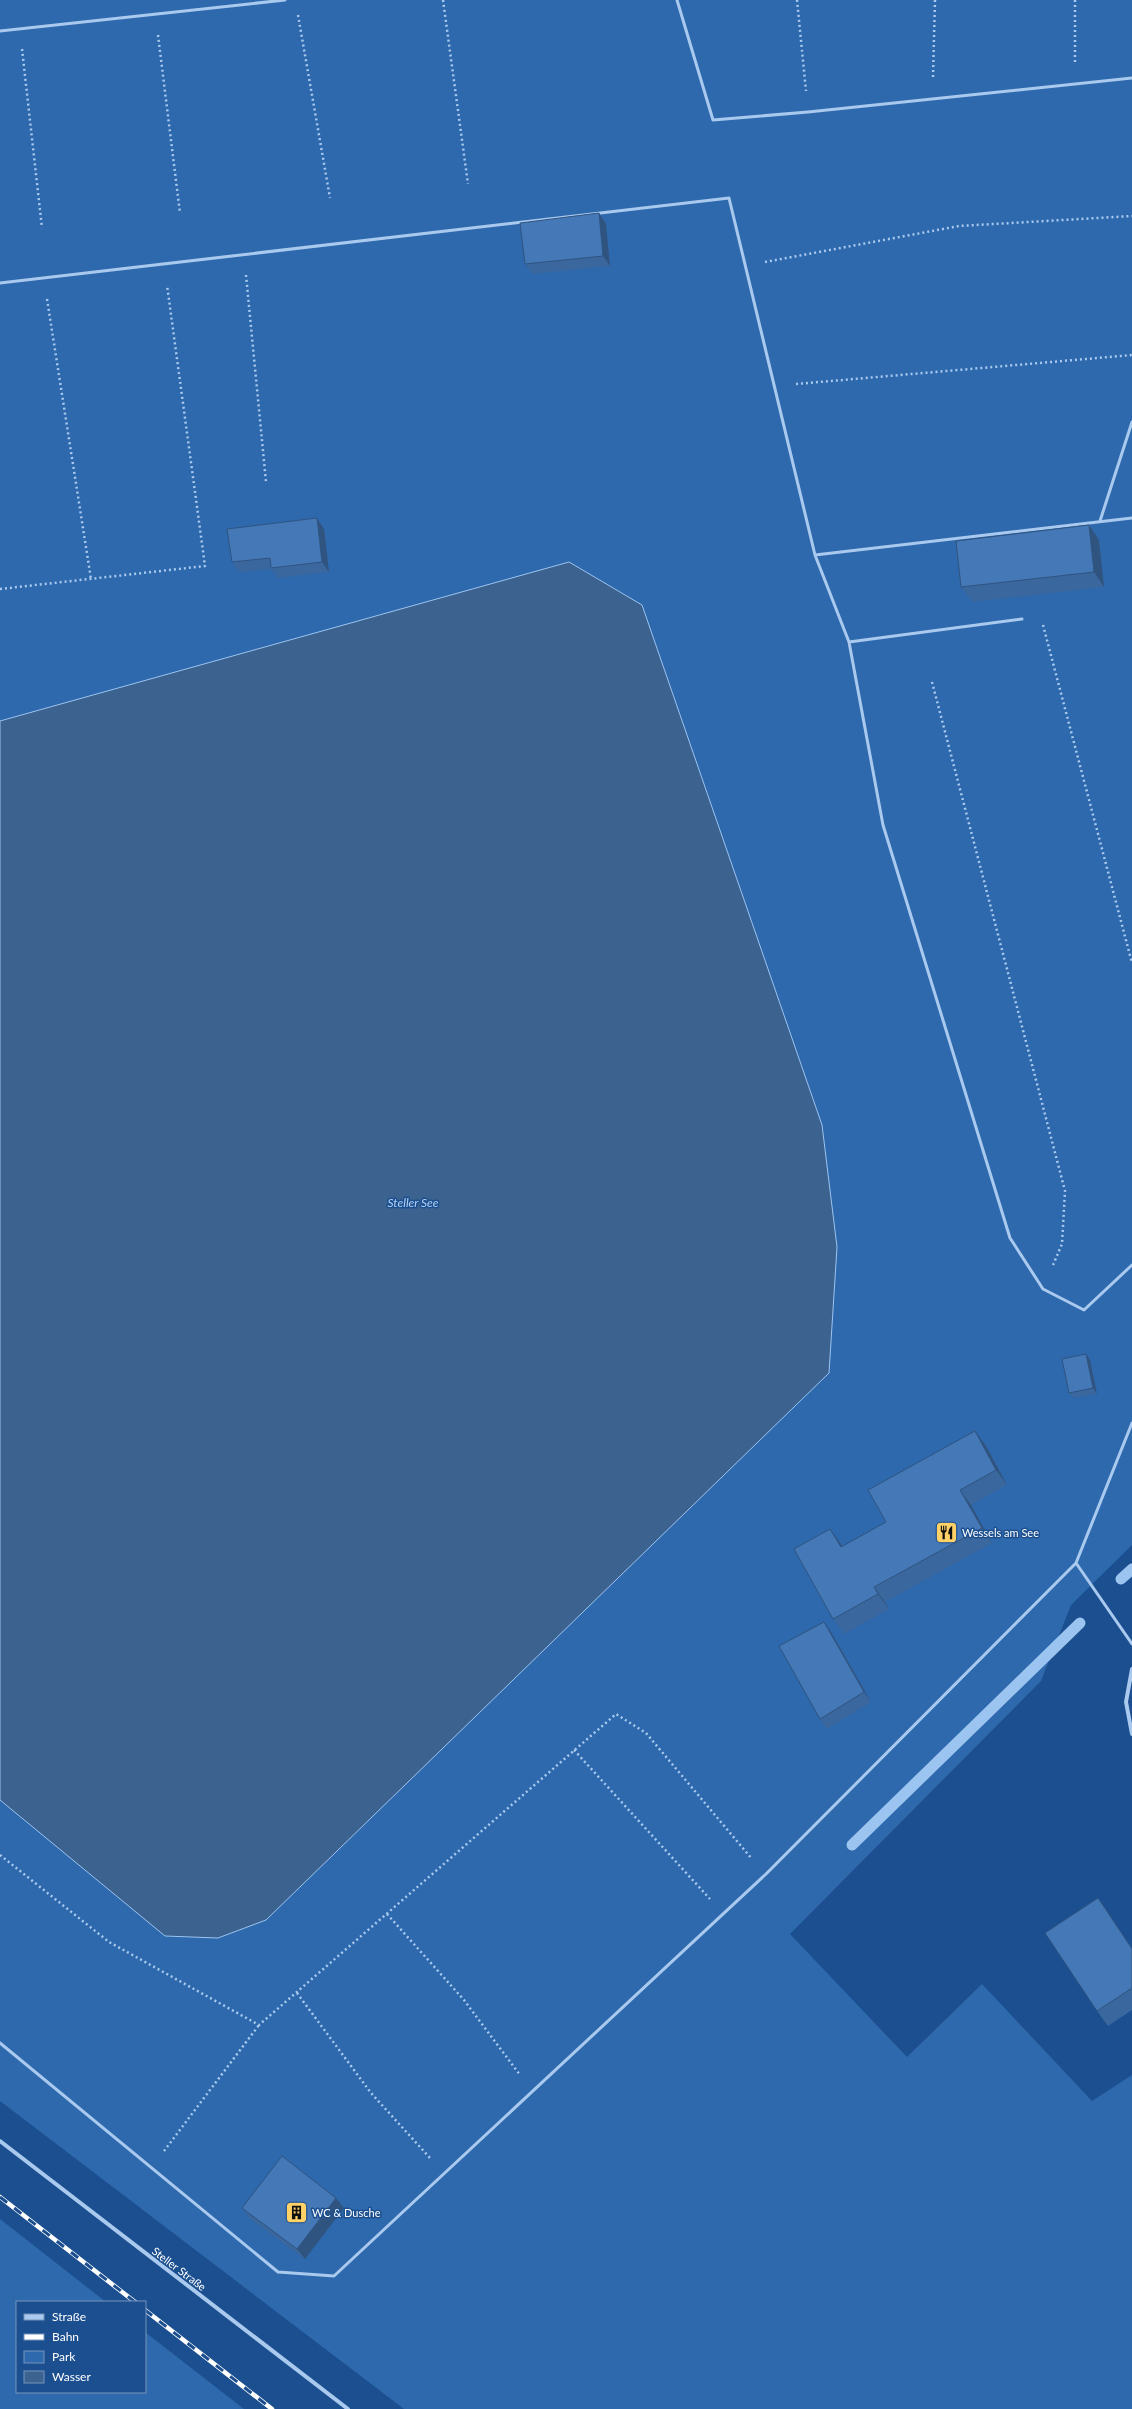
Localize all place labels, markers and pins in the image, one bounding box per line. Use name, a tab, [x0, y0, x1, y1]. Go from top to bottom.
restaurant icon: Wessels am See	[934, 1520, 960, 1546]
place label: Wessels am See	[962, 1526, 1039, 1539]
building icon: WC & Dusche	[283, 2200, 309, 2226]
place label: WC & Dusche	[312, 2206, 381, 2219]

